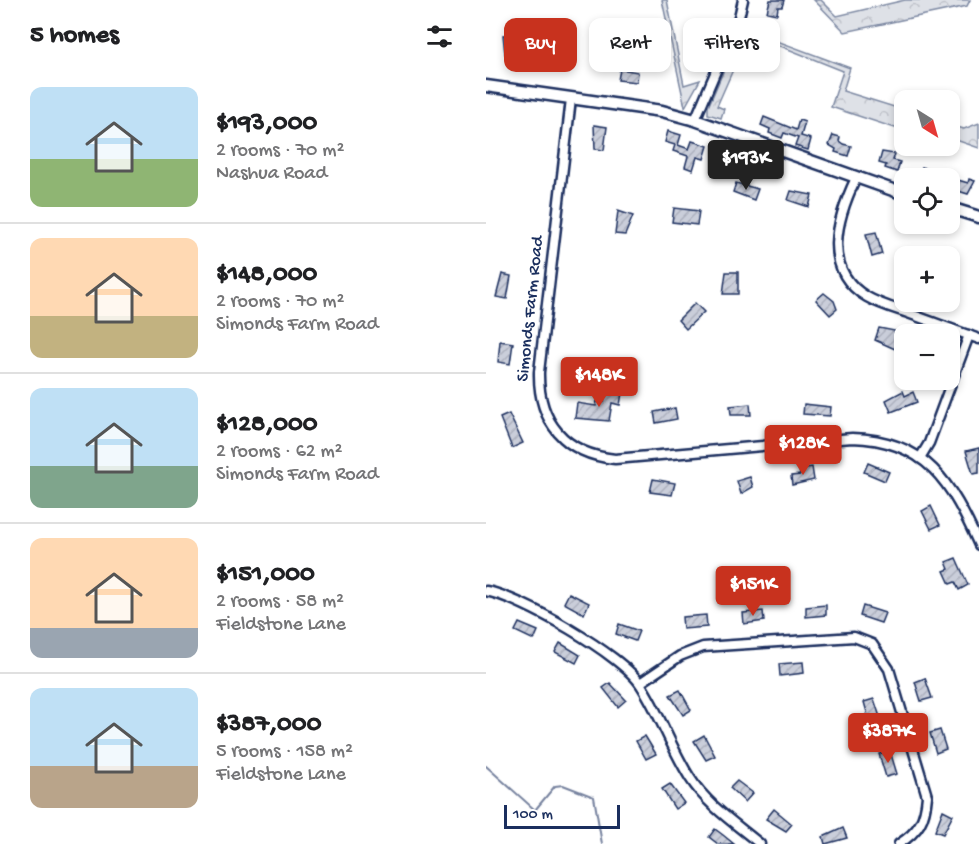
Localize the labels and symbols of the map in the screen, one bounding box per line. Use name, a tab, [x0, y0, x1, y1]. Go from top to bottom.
north arrow	[894, 90, 960, 156]
pin: $193K	[704, 140, 788, 191]
street label: Simonds Farm Road	[513, 234, 549, 383]
pin: $148K	[557, 357, 641, 408]
pin: $128K	[761, 425, 845, 476]
pin: $151K	[711, 566, 795, 617]
pin: $387K	[846, 713, 930, 764]
scale bar	[504, 802, 620, 830]

